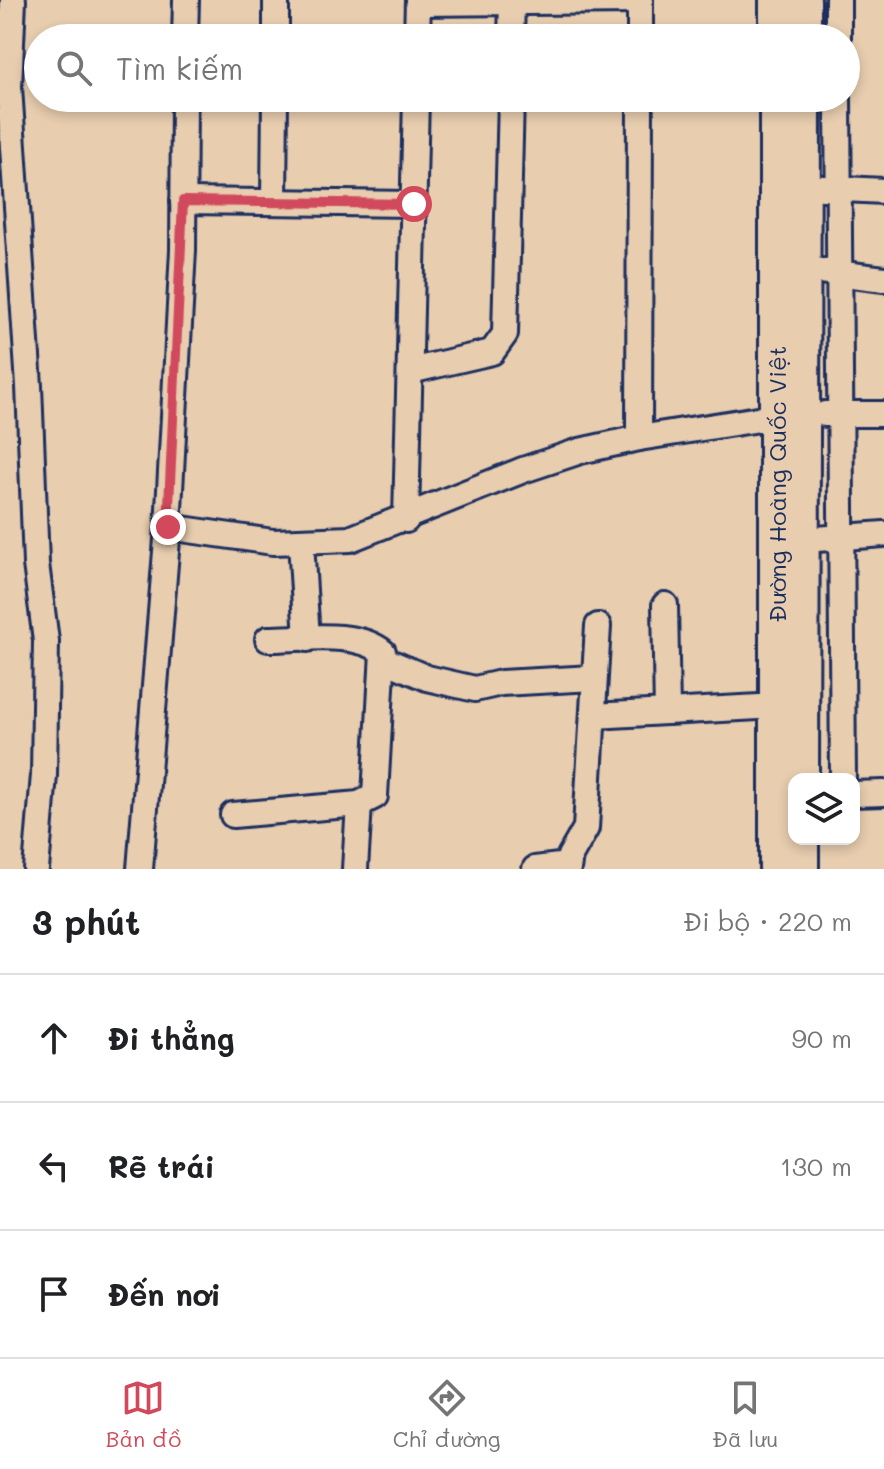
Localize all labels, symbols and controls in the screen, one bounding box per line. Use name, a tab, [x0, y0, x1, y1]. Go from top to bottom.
search box	[24, 24, 860, 112]
icon: search	[52, 46, 96, 90]
text: Tìm kiếm	[116, 48, 243, 88]
route start	[396, 186, 432, 222]
street label: Đường Hoàng Quốc Việt	[761, 346, 792, 622]
route end	[150, 509, 186, 545]
map controls	[788, 773, 860, 845]
button: layers	[788, 773, 860, 845]
text: 3 phút	[32, 899, 140, 944]
text: Đi bộ · 220 m	[683, 904, 852, 938]
icon: ahead	[32, 1016, 76, 1060]
text: Đi thẳng	[108, 1018, 235, 1058]
text: 90 m	[792, 1021, 852, 1055]
icon: left	[32, 1144, 76, 1188]
text: Rẽ trái	[108, 1146, 215, 1186]
text: 130 m	[780, 1149, 852, 1183]
icon: arrive	[32, 1272, 76, 1316]
text: Đến nơi	[108, 1274, 221, 1314]
tab: Bản đồ	[106, 1376, 181, 1453]
tab: Chỉ đường	[393, 1376, 501, 1453]
tab: Đã lưu	[712, 1376, 778, 1453]

